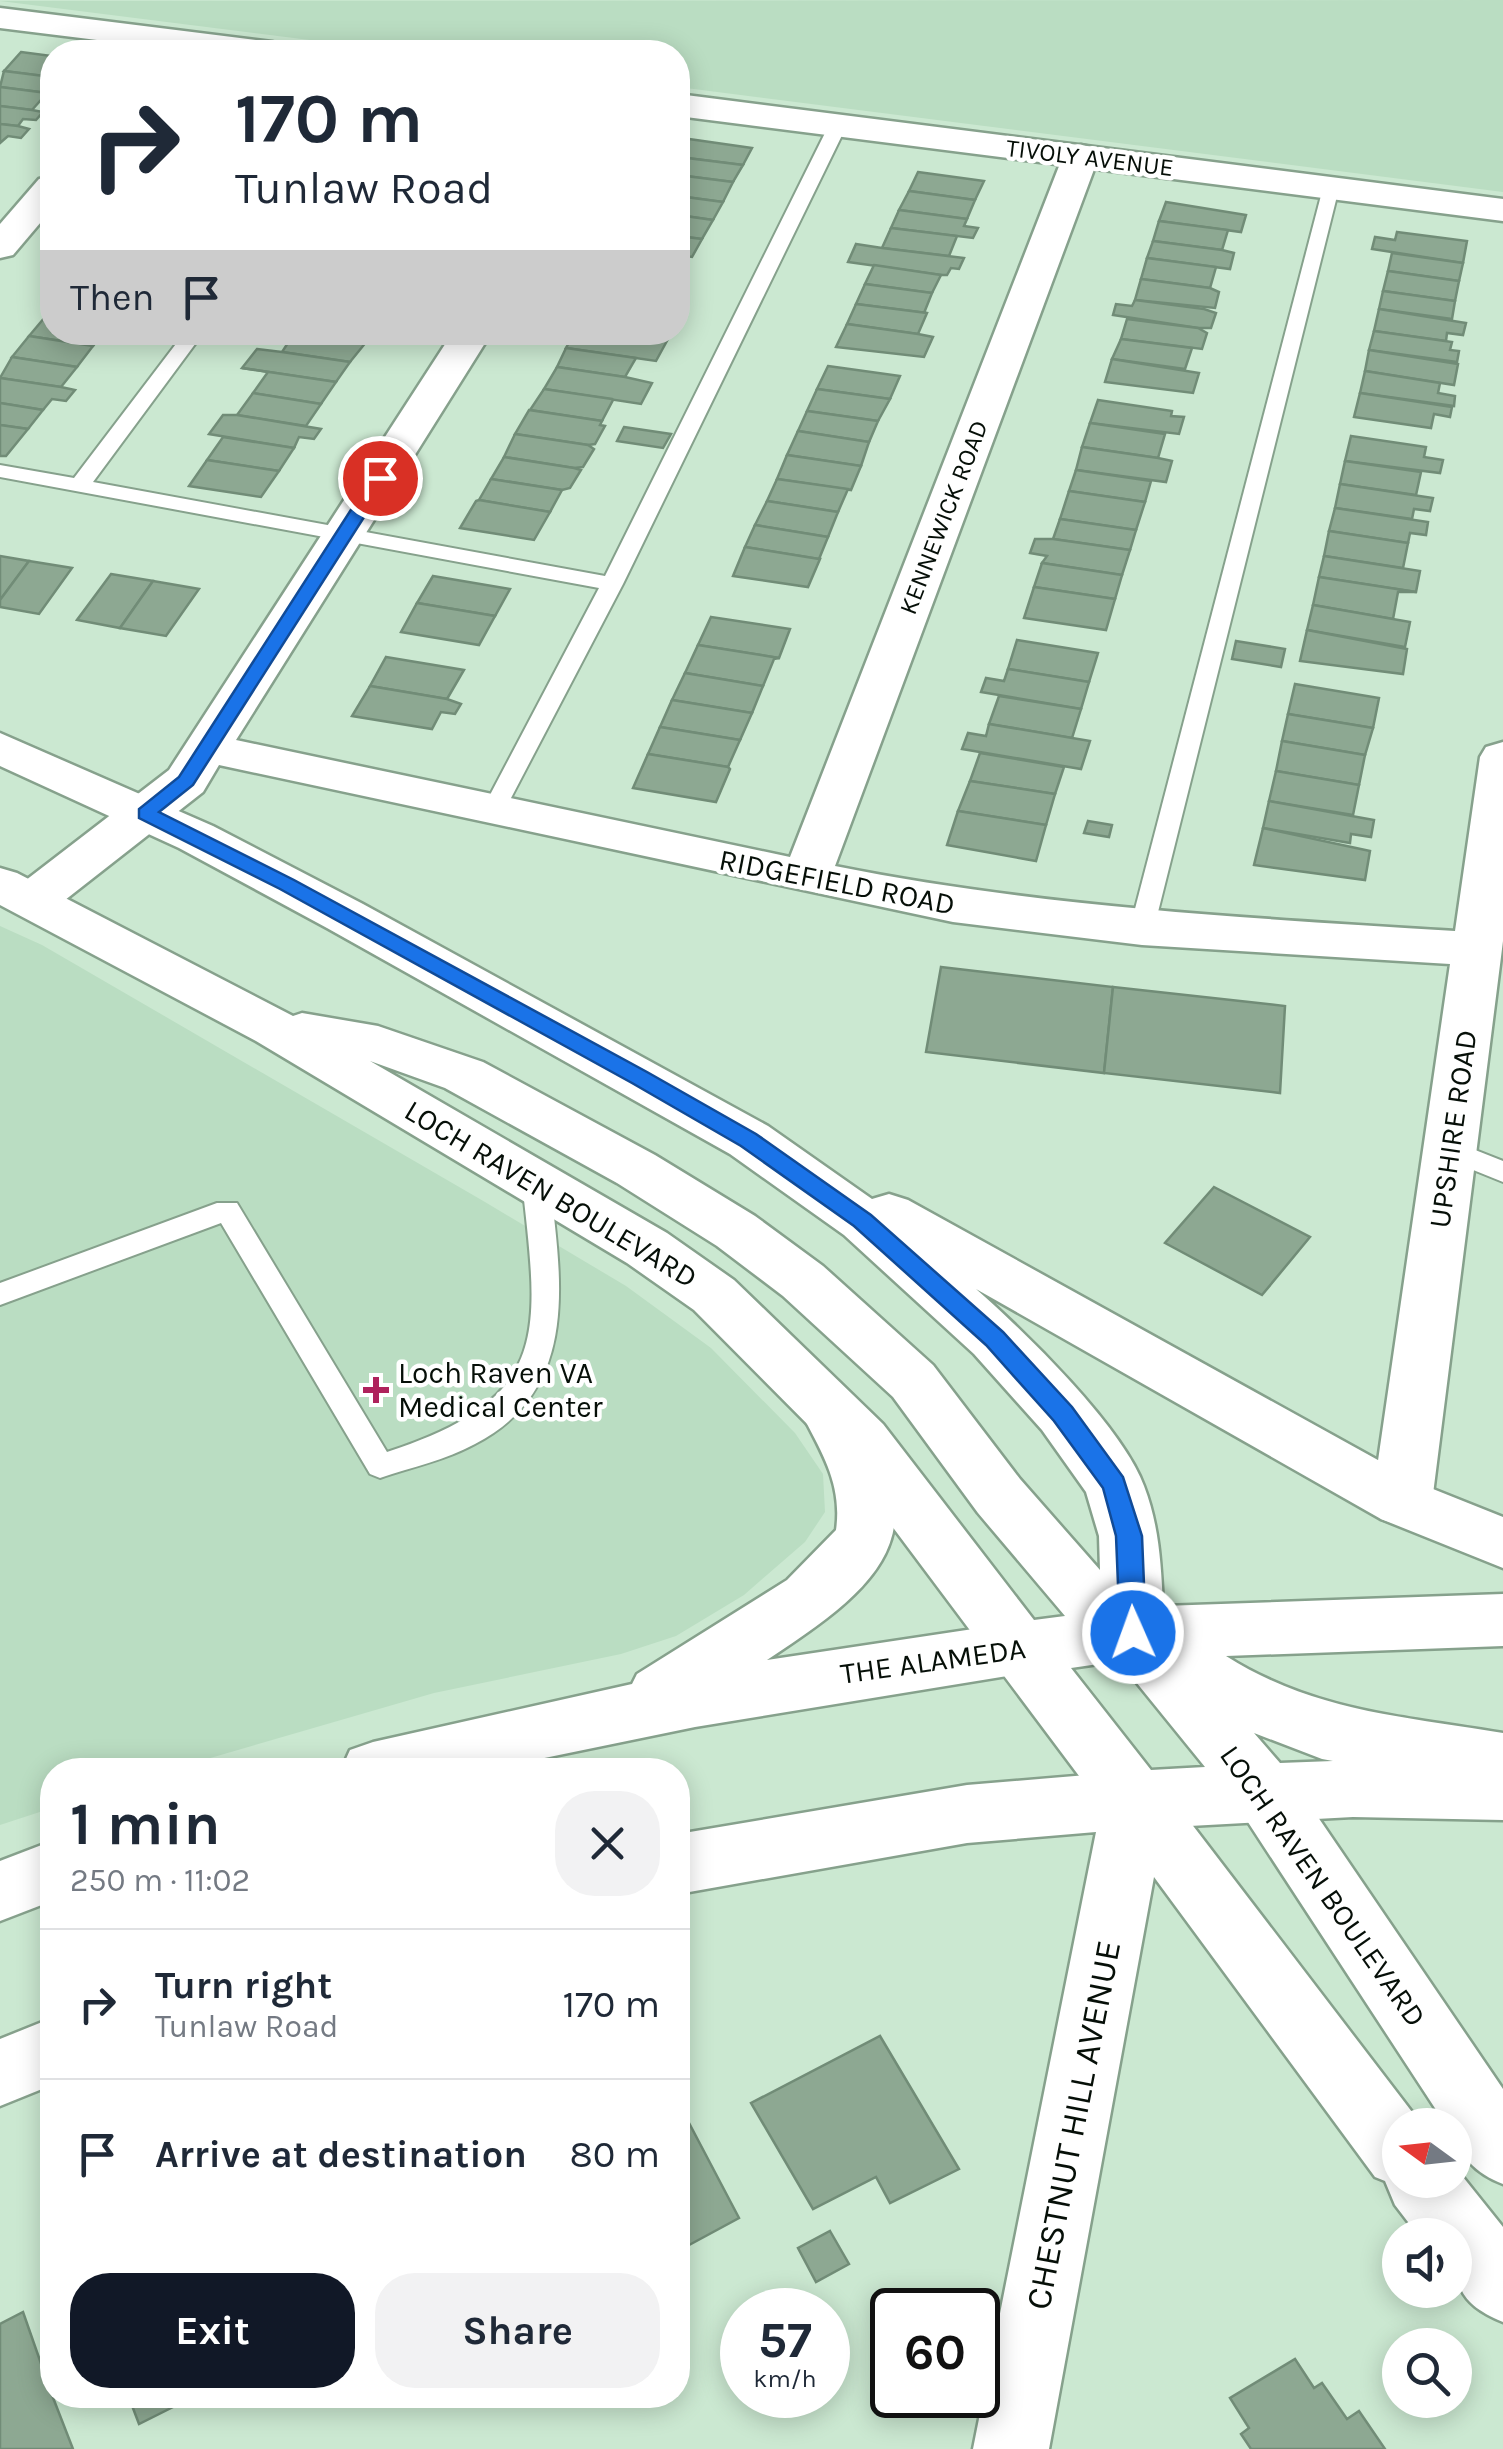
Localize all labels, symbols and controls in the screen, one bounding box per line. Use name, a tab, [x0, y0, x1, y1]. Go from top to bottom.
text: 170 m	[235, 78, 423, 160]
icon: right	[70, 80, 200, 210]
street label: TIVOLY AVENUE	[1005, 133, 1175, 182]
text: Tunlaw Road	[235, 162, 493, 214]
icon: arrive	[174, 270, 229, 325]
text: Then	[70, 275, 154, 320]
street label: KENNEWICK ROAD	[893, 416, 994, 618]
pin	[338, 436, 423, 521]
icon: arrive	[353, 451, 408, 506]
street label: RIDGEFIELD ROAD	[716, 841, 958, 923]
street label: UPSHIRE ROAD	[1421, 1028, 1485, 1230]
street label: LOCH RAVEN BOULEVARD	[398, 1092, 704, 1296]
place label: Loch Raven VA Medical Center	[398, 1355, 603, 1425]
marker: Loch Raven VA Medical Center	[363, 1377, 389, 1403]
position arrow	[1081, 1581, 1185, 1685]
street label: THE ALAMEDA	[838, 1630, 1028, 1692]
street label: LOCH RAVEN BOULEVARD	[1212, 1738, 1434, 2034]
text: 1 min	[70, 1789, 221, 1859]
button: close	[555, 1791, 660, 1896]
text: 250 m · 11:02	[70, 1862, 250, 1899]
street label: CHESTNUT HILL AVENUE	[1018, 1937, 1129, 2313]
text: Turn right	[155, 1963, 332, 2008]
icon: right	[70, 1977, 125, 2032]
text: 170 m	[562, 1982, 660, 2027]
text: Tunlaw Road	[155, 2008, 339, 2045]
north arrow	[1382, 2108, 1472, 2198]
map controls	[1382, 2108, 1472, 2418]
icon: arrive	[70, 2127, 125, 2182]
text: Arrive at destination	[155, 2132, 527, 2177]
text: 80 m	[570, 2132, 660, 2177]
button: sound	[1382, 2218, 1472, 2308]
button: Exit	[70, 2273, 355, 2388]
button: Share	[375, 2273, 660, 2388]
speed limit sign: 60	[870, 2288, 1000, 2418]
text: 57	[758, 2311, 812, 2370]
button: search	[1382, 2328, 1472, 2418]
text: km/h	[753, 2364, 817, 2393]

